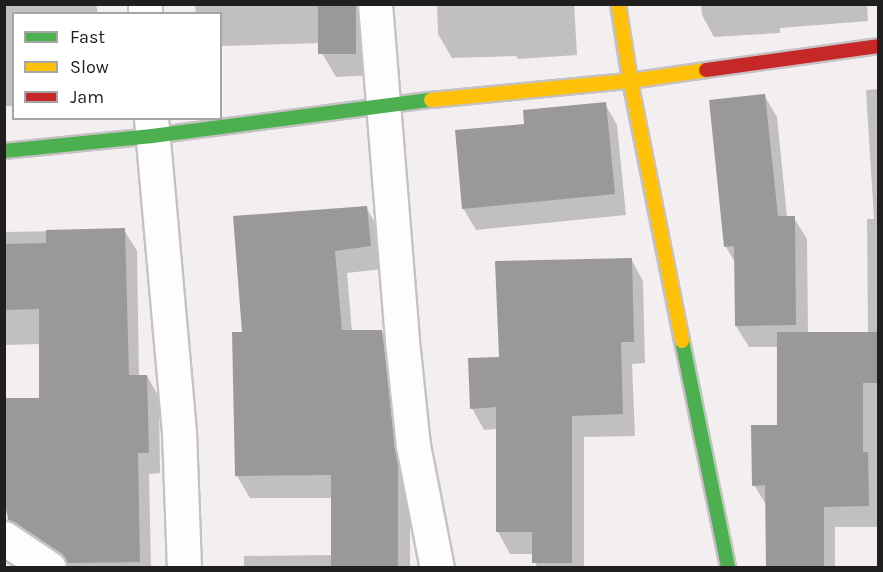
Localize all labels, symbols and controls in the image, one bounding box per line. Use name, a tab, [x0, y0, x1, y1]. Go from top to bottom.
legend	[12, 12, 222, 120]
text: Fast	[70, 26, 105, 48]
text: Slow	[70, 56, 109, 78]
text: Jam	[70, 86, 104, 108]

